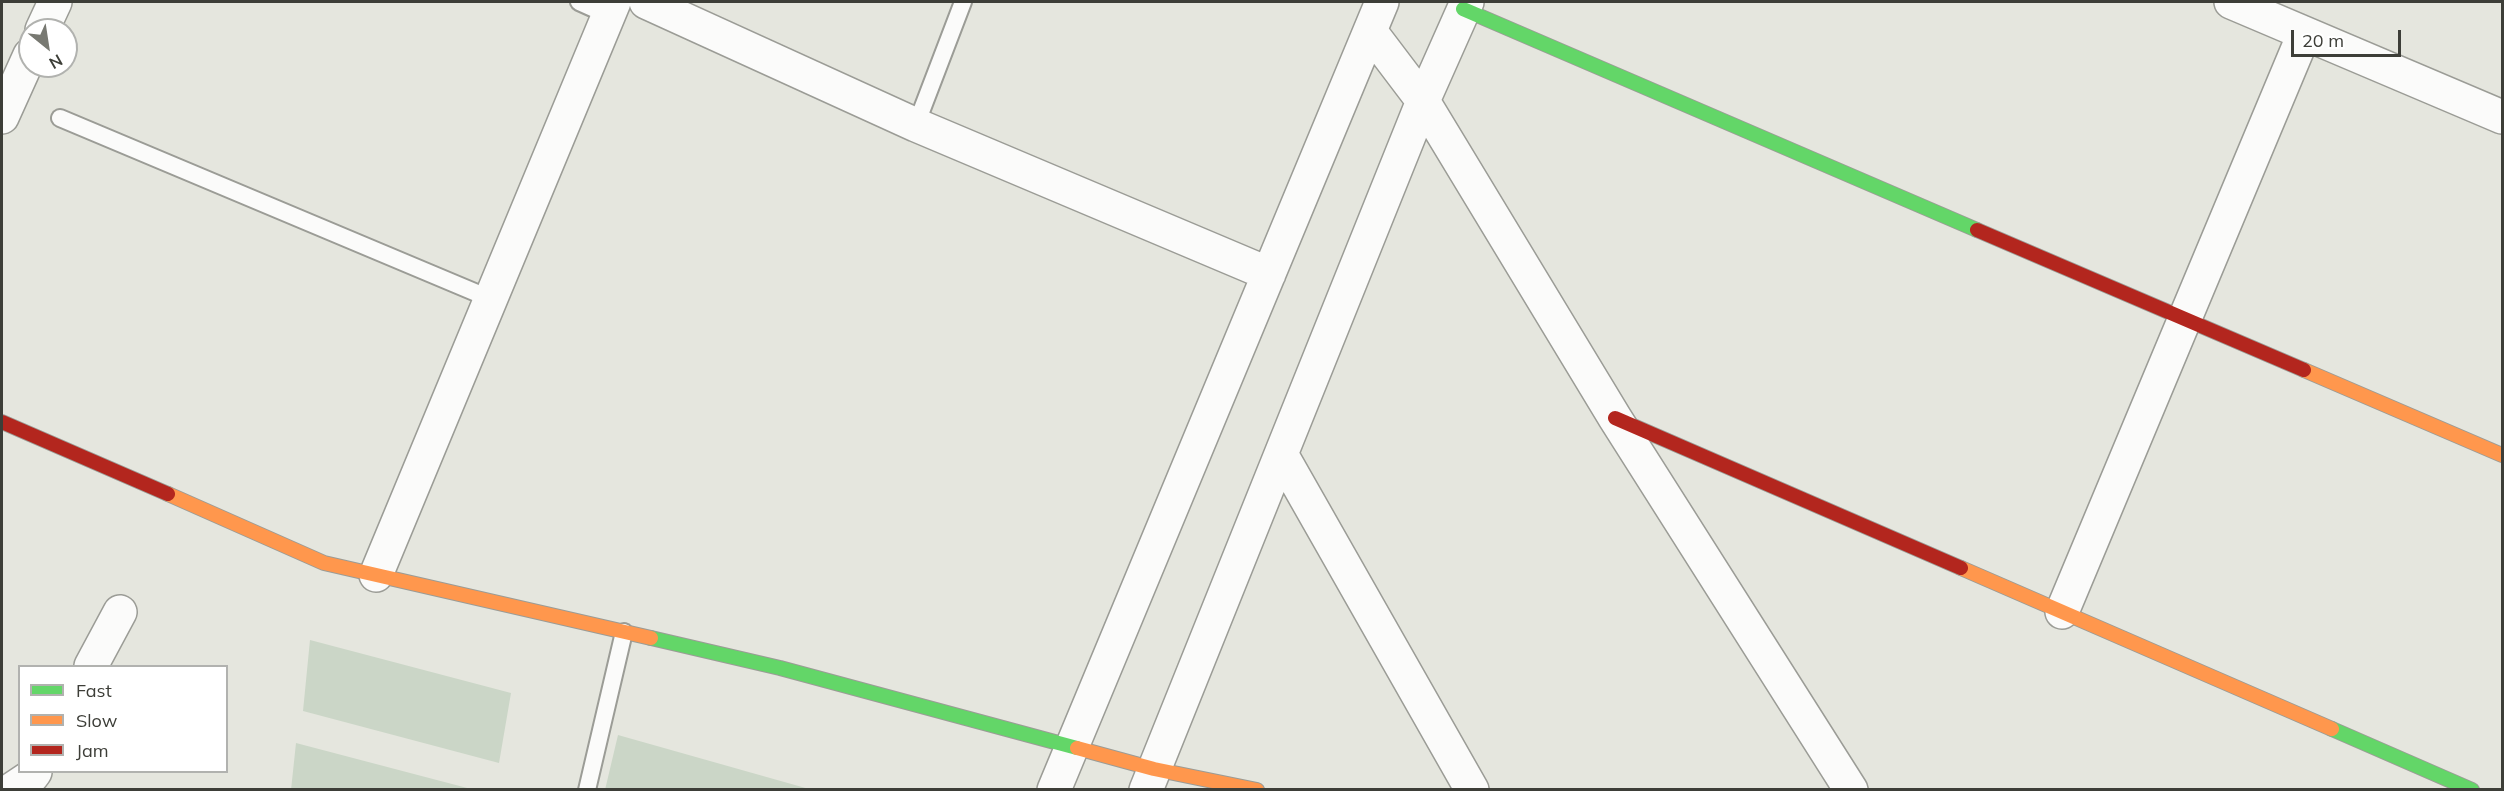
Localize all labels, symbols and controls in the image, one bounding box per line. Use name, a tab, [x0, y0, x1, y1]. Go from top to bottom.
north arrow	[18, 18, 78, 78]
scale bar	[2294, 18, 2404, 56]
text: 20 m	[2302, 29, 2344, 52]
text: N	[46, 50, 66, 74]
legend	[18, 665, 228, 773]
text: Fast	[76, 679, 112, 702]
text: Slow	[76, 709, 117, 732]
text: Jam	[76, 739, 109, 762]

